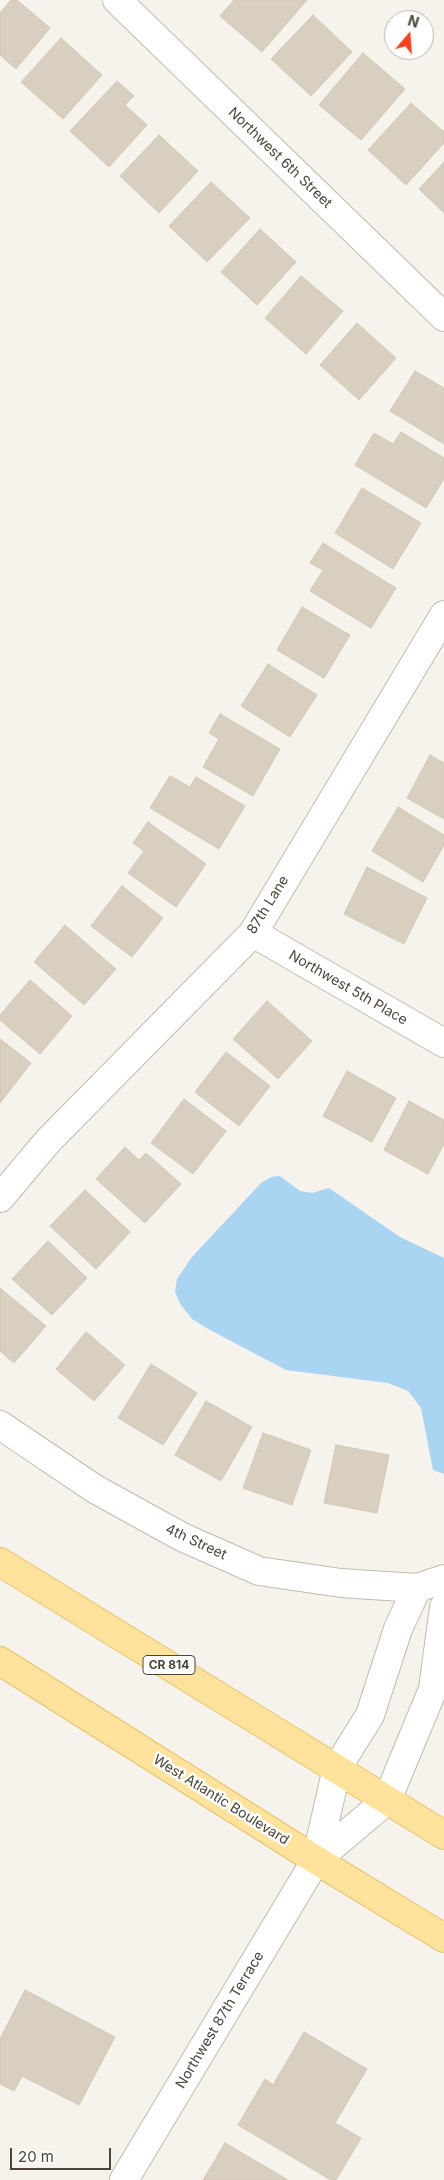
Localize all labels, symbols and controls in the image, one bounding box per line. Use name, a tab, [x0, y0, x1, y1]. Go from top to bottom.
north arrow	[384, 10, 434, 60]
text: N	[406, 11, 421, 31]
street label: Northwest 6th Street	[225, 104, 335, 212]
street label: 87th Lane	[243, 873, 293, 937]
street label: Northwest 5th Place	[286, 947, 410, 1029]
street label: 4th Street	[163, 1521, 229, 1563]
road number: CR 814	[143, 1656, 195, 1674]
street label: West Atlantic Boulevard	[150, 1751, 292, 1849]
street label: Northwest 87th Terrace	[172, 1948, 268, 2092]
scale bar	[12, 2138, 114, 2170]
text: 20 m	[18, 2147, 54, 2166]

